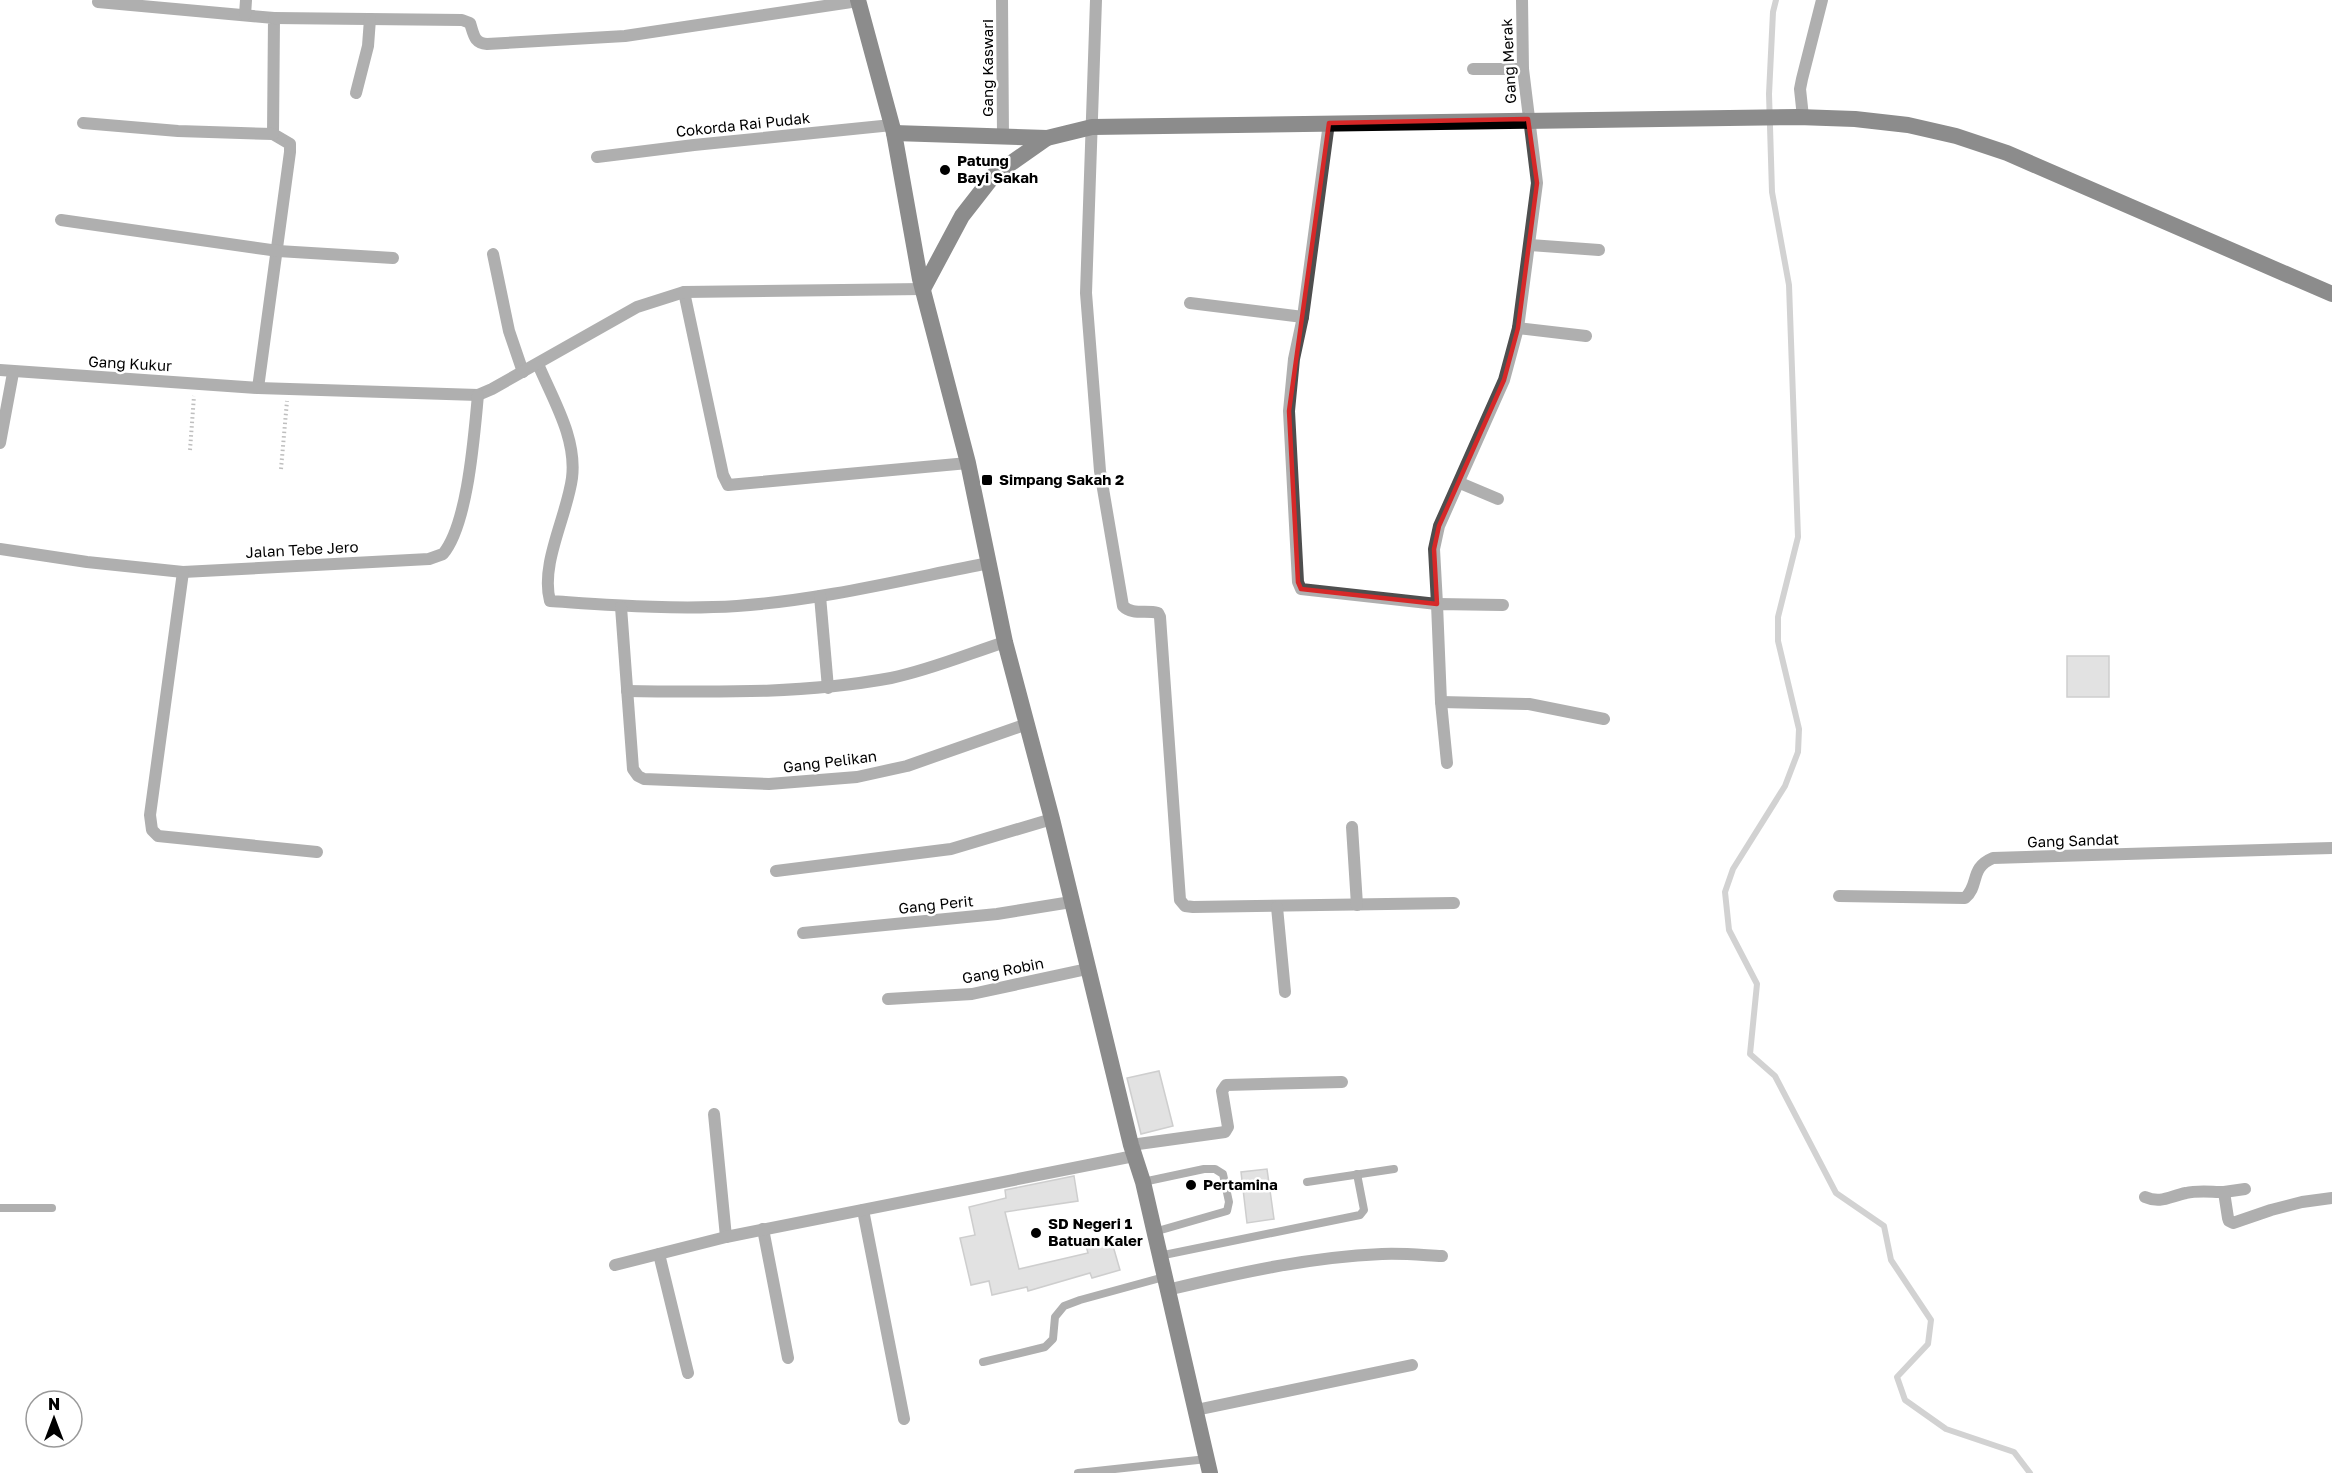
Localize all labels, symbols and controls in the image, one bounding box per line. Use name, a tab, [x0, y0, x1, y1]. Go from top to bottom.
street label: Gang Merak	[1497, 17, 1519, 104]
street label: Gang Kaswari	[978, 19, 996, 117]
street label: Cokorda Rai Pudak	[675, 108, 811, 140]
place label: Patung Bayi Sakah	[957, 151, 1038, 186]
marker: Patung Bayi Sakah	[938, 163, 952, 177]
street label: Gang Kukur	[88, 352, 173, 374]
place label: Simpang Sakah 2	[999, 470, 1124, 488]
marker: Simpang Sakah 2	[980, 473, 994, 487]
street label: Jalan Tebe Jero	[245, 537, 359, 561]
street label: Gang Pelikan	[782, 746, 878, 776]
street label: Gang Sandat	[2027, 829, 2119, 851]
street label: Gang Perit	[897, 891, 974, 917]
street label: Gang Robin	[960, 953, 1045, 987]
place label: Pertamina	[1203, 1175, 1278, 1193]
marker: Pertamina	[1184, 1178, 1198, 1192]
place label: SD Negeri 1 Batuan Kaler	[1048, 1214, 1143, 1249]
marker: SD Negeri 1 Batuan Kaler	[1029, 1226, 1043, 1240]
north arrow	[24, 1389, 84, 1449]
text: N	[48, 1394, 60, 1414]

